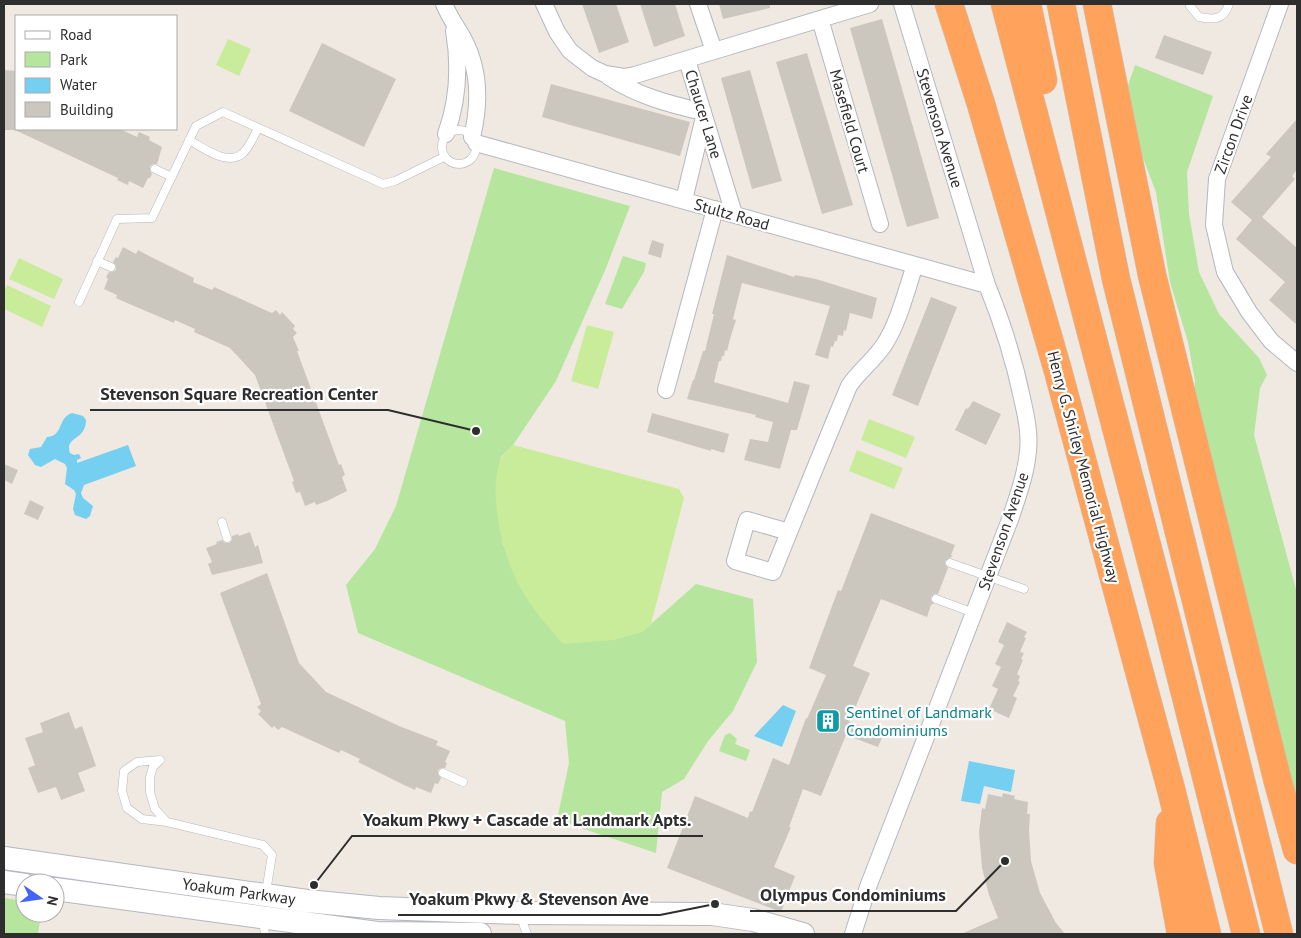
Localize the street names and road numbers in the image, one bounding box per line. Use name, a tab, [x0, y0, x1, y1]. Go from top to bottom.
street label: Stevenson Avenue	[912, 66, 968, 190]
street label: Chaucer Lane	[681, 67, 727, 161]
street label: Masefield Court	[826, 67, 875, 176]
street label: Zircon Drive	[1209, 92, 1257, 176]
street label: Stultz Road	[692, 194, 772, 234]
street label: Henry G. Shirley Memorial Highway	[1043, 349, 1125, 586]
street label: Stevenson Avenue	[973, 469, 1033, 593]
street label: Yoakum Parkway	[181, 873, 297, 909]

